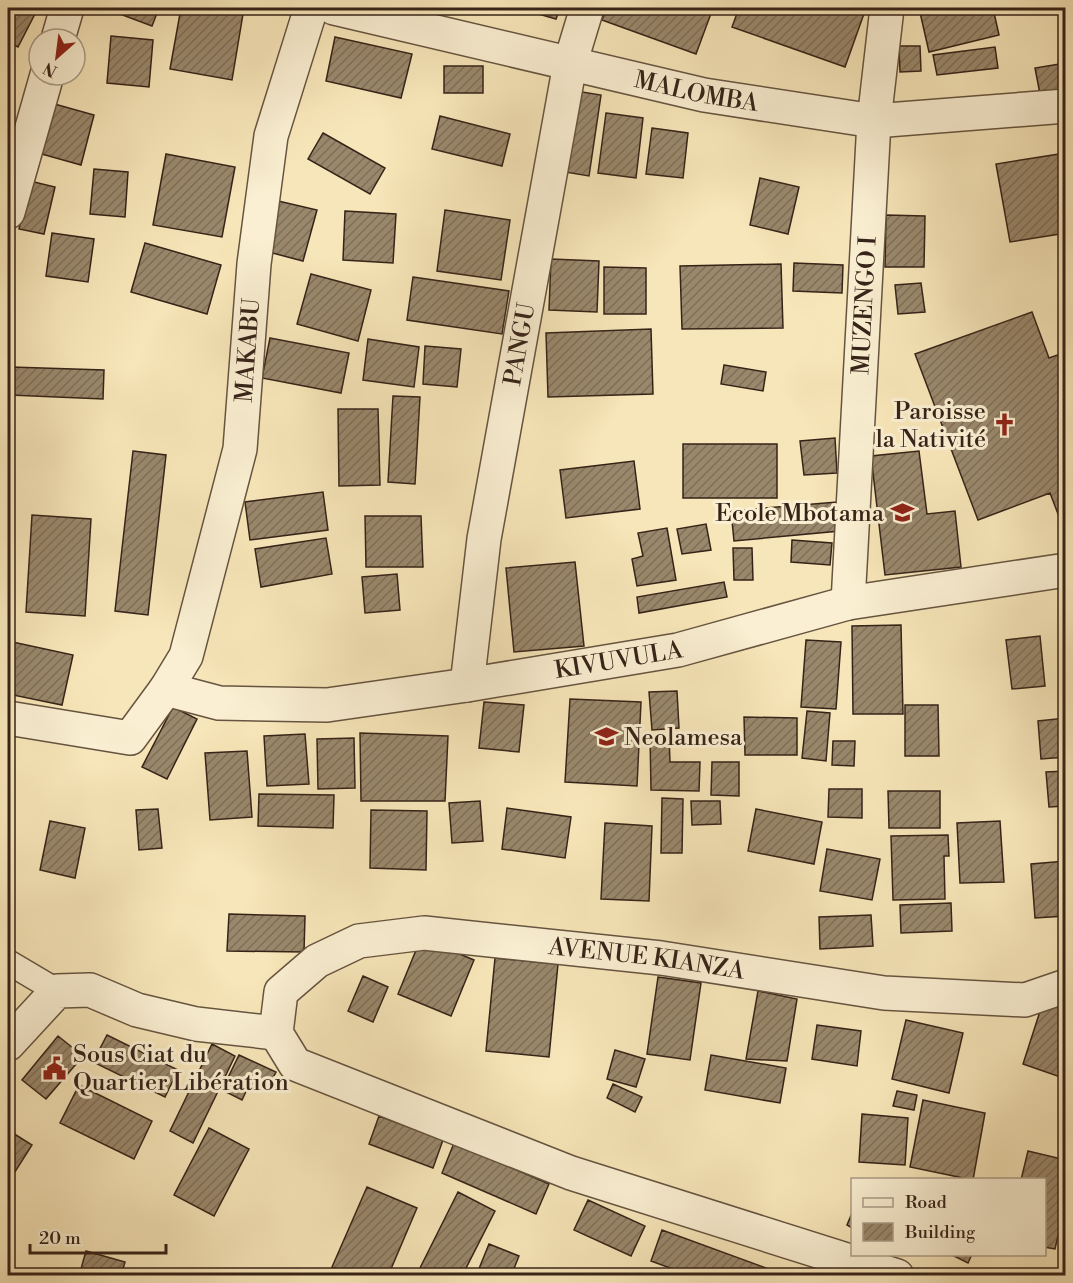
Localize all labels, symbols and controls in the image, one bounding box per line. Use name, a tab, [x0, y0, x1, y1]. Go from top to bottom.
north arrow	[27, 27, 87, 87]
text: N	[40, 57, 61, 81]
street label: MALOMBA	[631, 65, 761, 119]
street label: MUZENGO I	[846, 236, 884, 375]
street label: MAKABU	[230, 297, 267, 404]
street label: PANGU	[498, 300, 543, 388]
place label: Paroisse la Nativité	[876, 397, 986, 455]
church icon: Paroisse la Nativité	[991, 412, 1017, 438]
place label: Ecole Mbotama	[715, 499, 885, 529]
school or university icon: Ecole Mbotama	[889, 500, 915, 526]
street label: KIVUVULA	[552, 635, 686, 686]
place label: Neolamesa	[624, 723, 743, 753]
school or university icon: Neolamesa	[593, 724, 619, 750]
street label: AVENUE KIANZA	[546, 932, 747, 987]
place label: Sous Ciat du Quartier Libération	[73, 1040, 289, 1098]
public building icon: Sous Ciat du Quartier Libération	[42, 1055, 68, 1081]
legend	[851, 1178, 1046, 1256]
text: Road	[905, 1191, 948, 1214]
scale bar	[30, 1217, 166, 1255]
text: Building	[904, 1221, 976, 1244]
text: 20 m	[39, 1227, 81, 1250]

